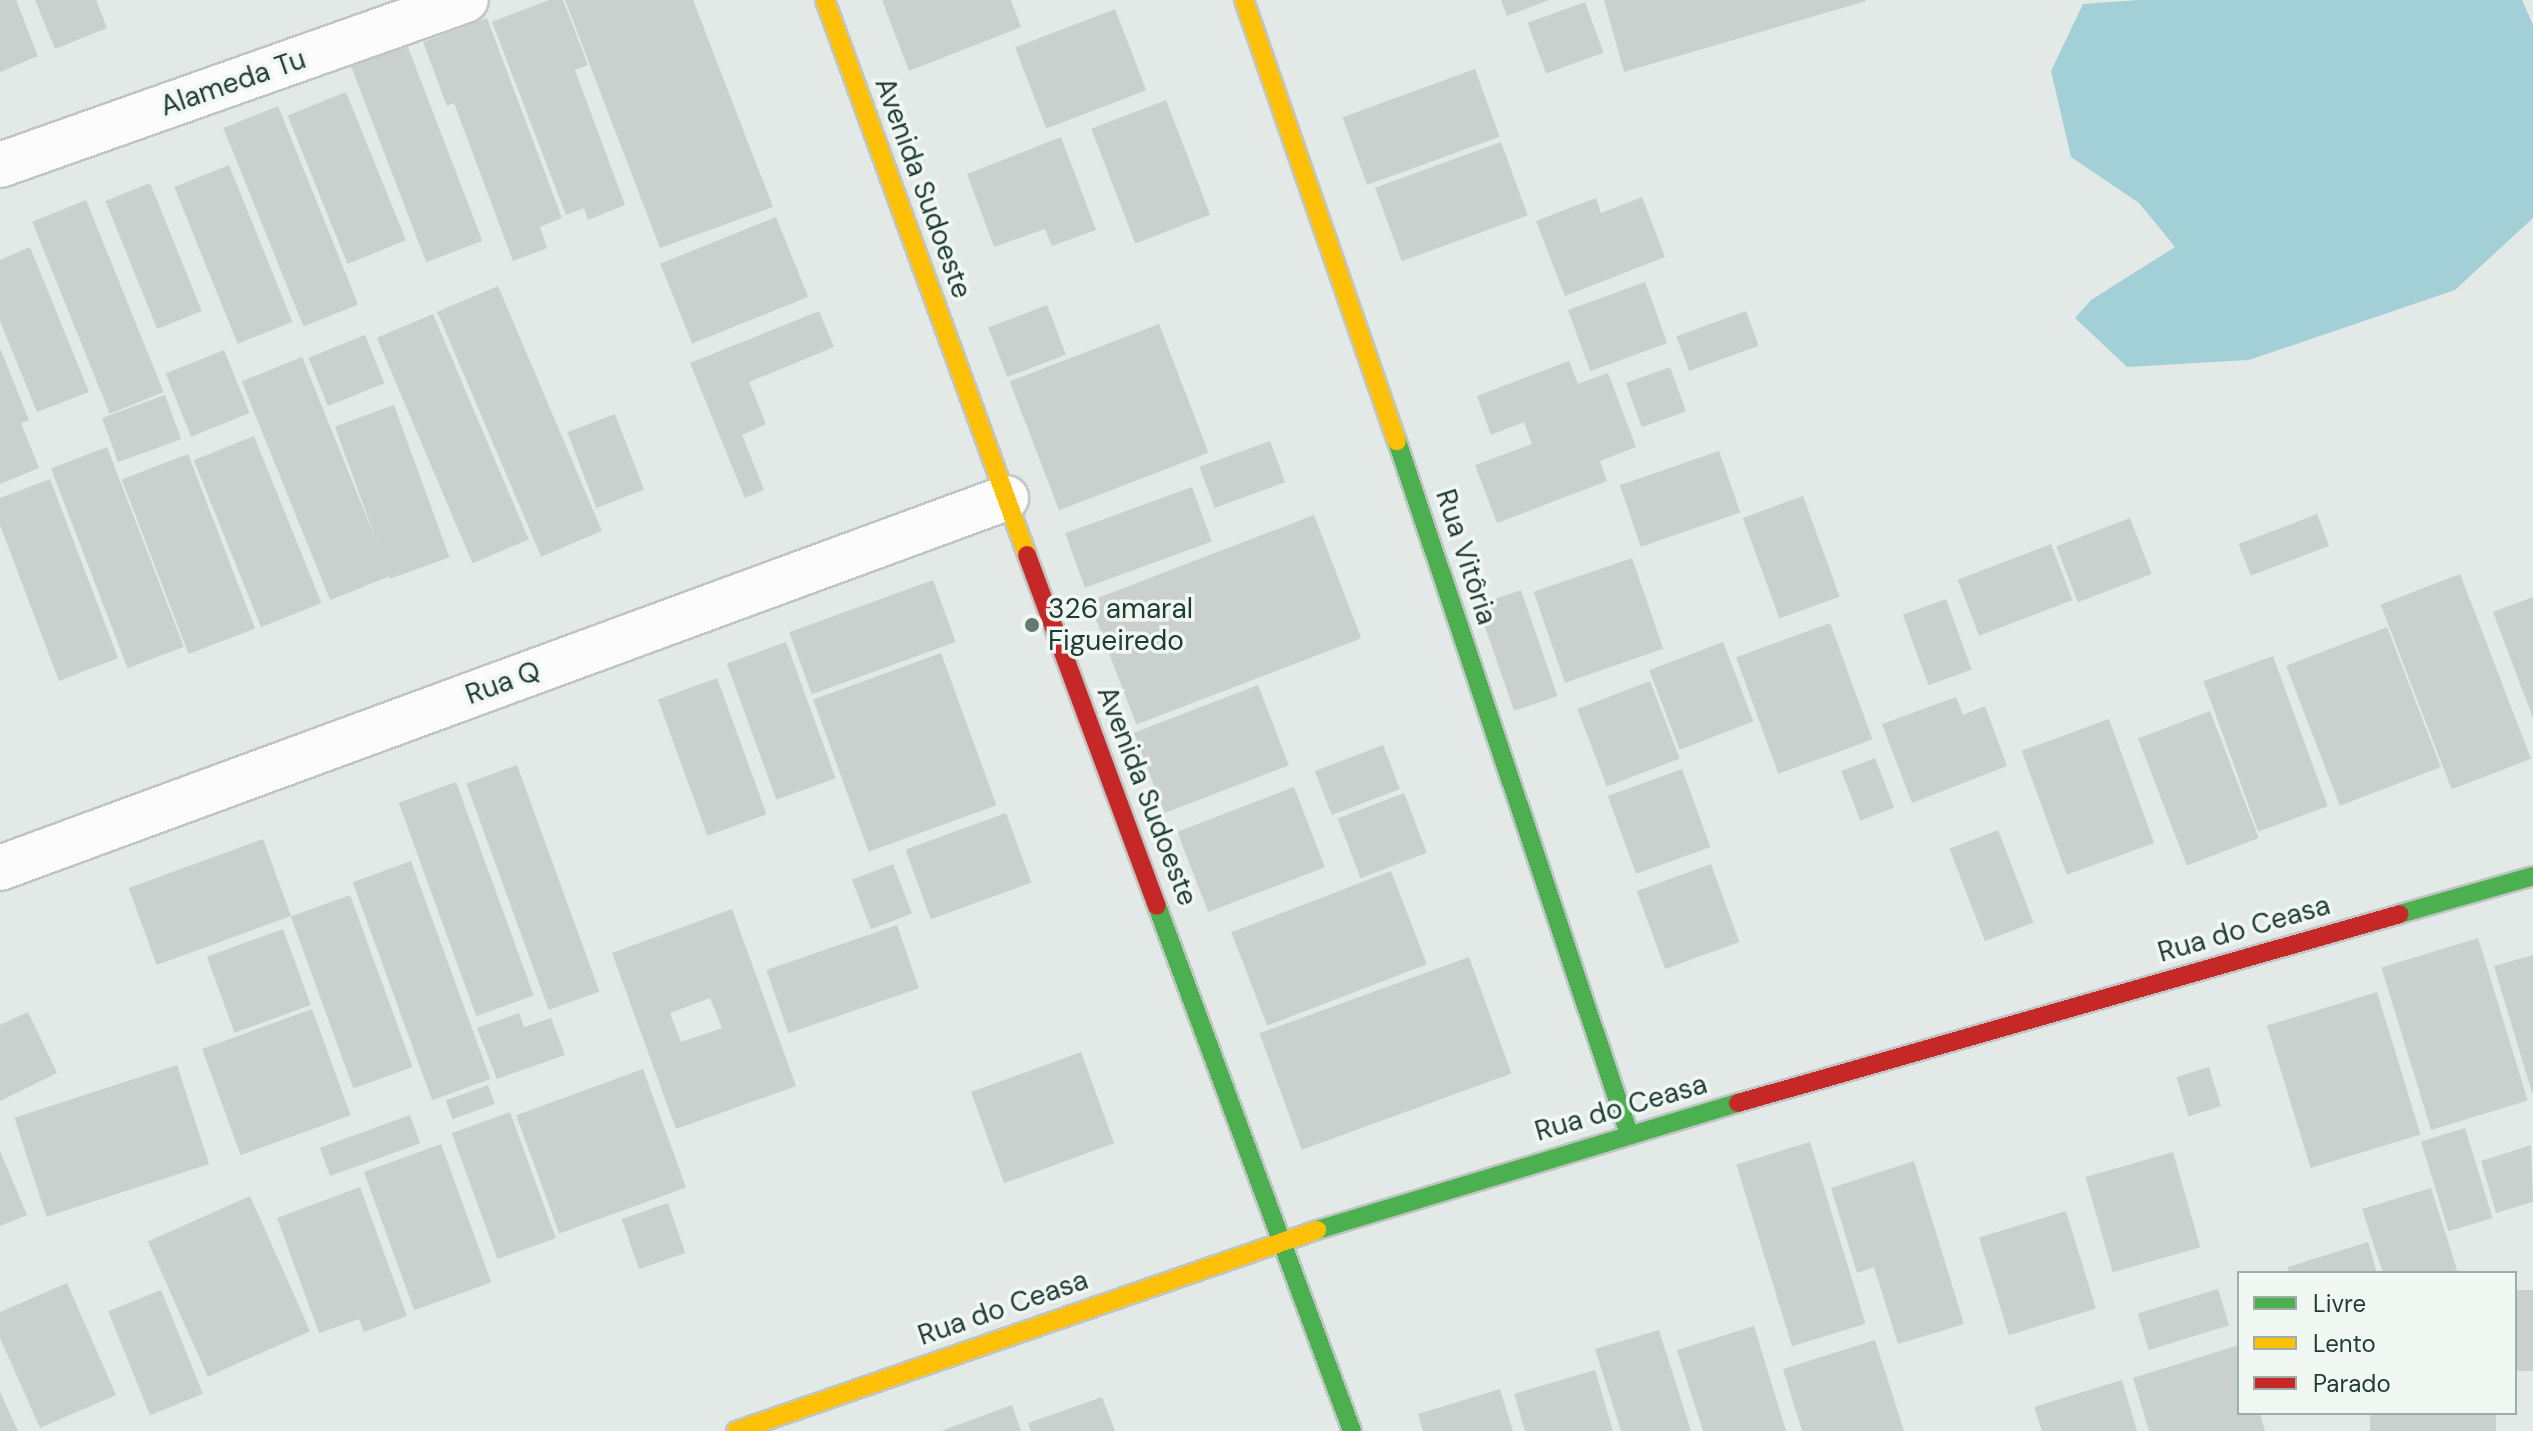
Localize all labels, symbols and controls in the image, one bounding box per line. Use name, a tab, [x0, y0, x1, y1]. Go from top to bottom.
street label: Alameda Tu	[156, 42, 310, 124]
street label: Avenida Sudoeste	[867, 73, 979, 303]
street label: Rua Vitôria	[1428, 485, 1504, 629]
place label: 326 amaral Figueiredo	[1048, 592, 1193, 658]
marker: 326 amaral Figueiredo	[1023, 616, 1041, 634]
street label: Rua Q	[461, 654, 545, 712]
street label: Avenida Sudoeste	[1090, 681, 1204, 911]
street label: Rua do Ceasa	[2154, 888, 2334, 970]
street label: Rua do Ceasa	[1531, 1067, 1711, 1149]
street label: Rua do Ceasa	[914, 1263, 1092, 1353]
legend	[2237, 1271, 2517, 1415]
text: Livre	[2313, 1288, 2366, 1319]
text: Lento	[2313, 1328, 2376, 1359]
text: Parado	[2313, 1368, 2391, 1399]

